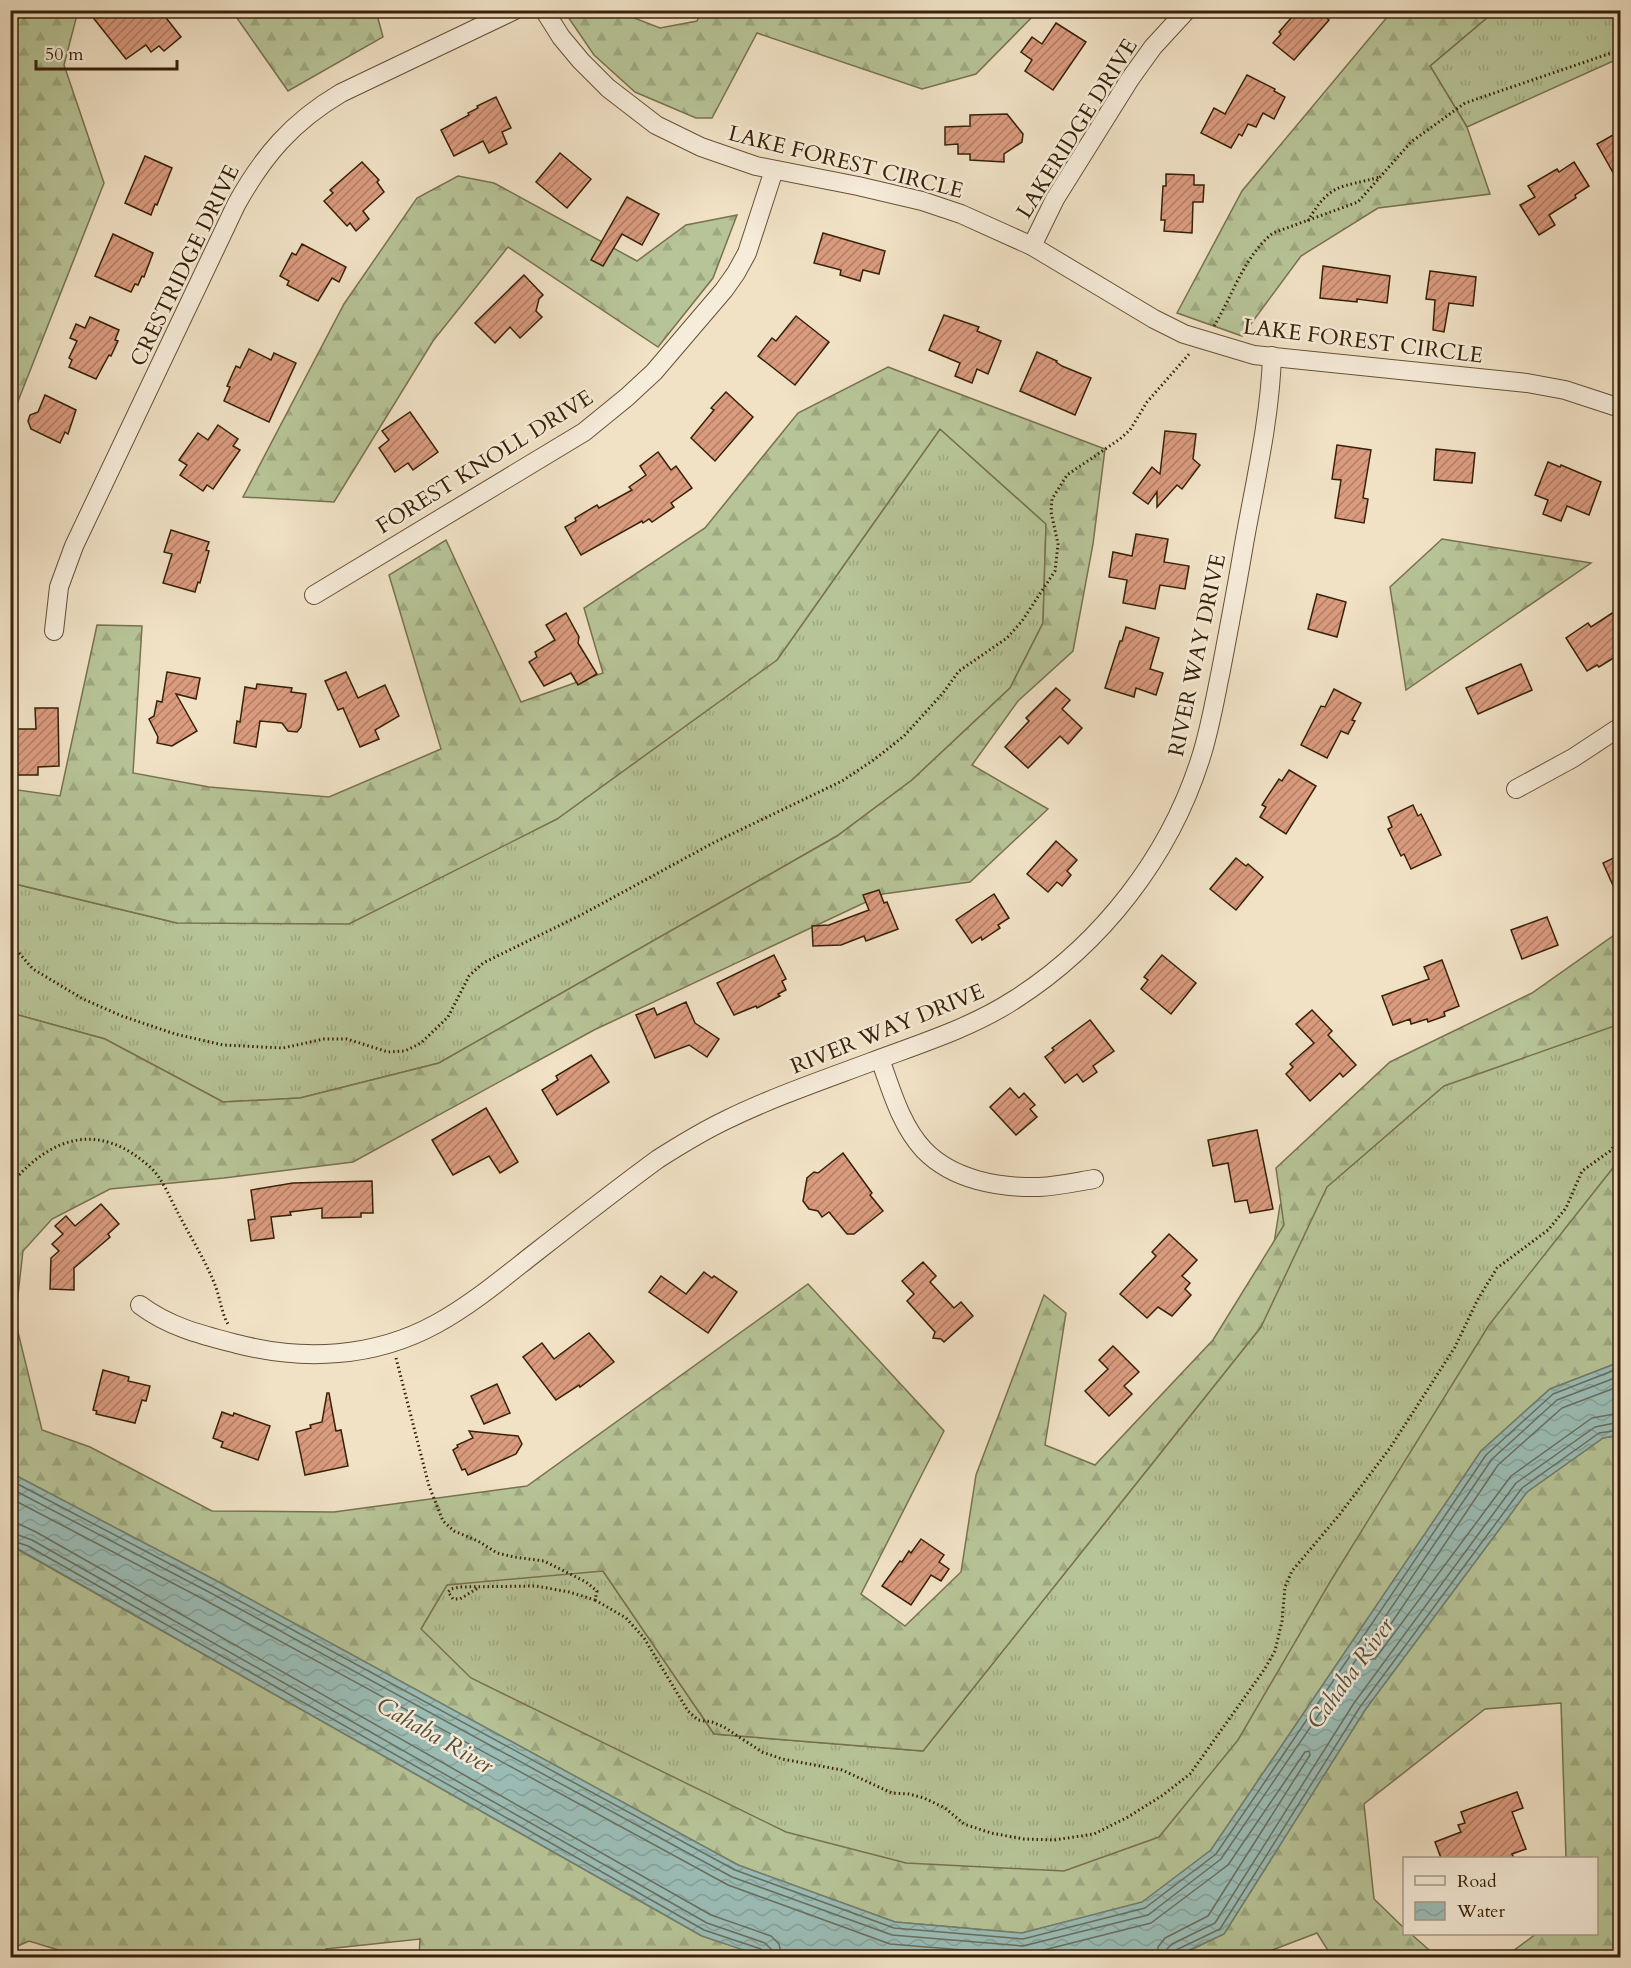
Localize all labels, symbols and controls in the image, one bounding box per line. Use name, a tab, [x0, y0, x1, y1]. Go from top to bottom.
scale bar	[36, 33, 177, 71]
street label: LAKERIDGE DRIVE	[1009, 33, 1144, 224]
text: 50 m	[45, 42, 84, 67]
street label: LAKE FOREST CIRCLE	[725, 118, 967, 206]
street label: CRESTRIDGE DRIVE	[123, 160, 247, 371]
street label: LAKE FOREST CIRCLE	[1241, 311, 1485, 371]
street label: FOREST KNOLL DRIVE	[370, 383, 599, 541]
street label: RIVER WAY DRIVE	[1161, 551, 1233, 759]
street label: RIVER WAY DRIVE	[786, 976, 989, 1081]
water label: Cahaba River	[1299, 1610, 1403, 1736]
water label: Cahaba River	[370, 1689, 500, 1783]
legend	[1403, 1857, 1598, 1935]
text: Road	[1457, 1869, 1497, 1894]
text: Water	[1456, 1899, 1506, 1924]

